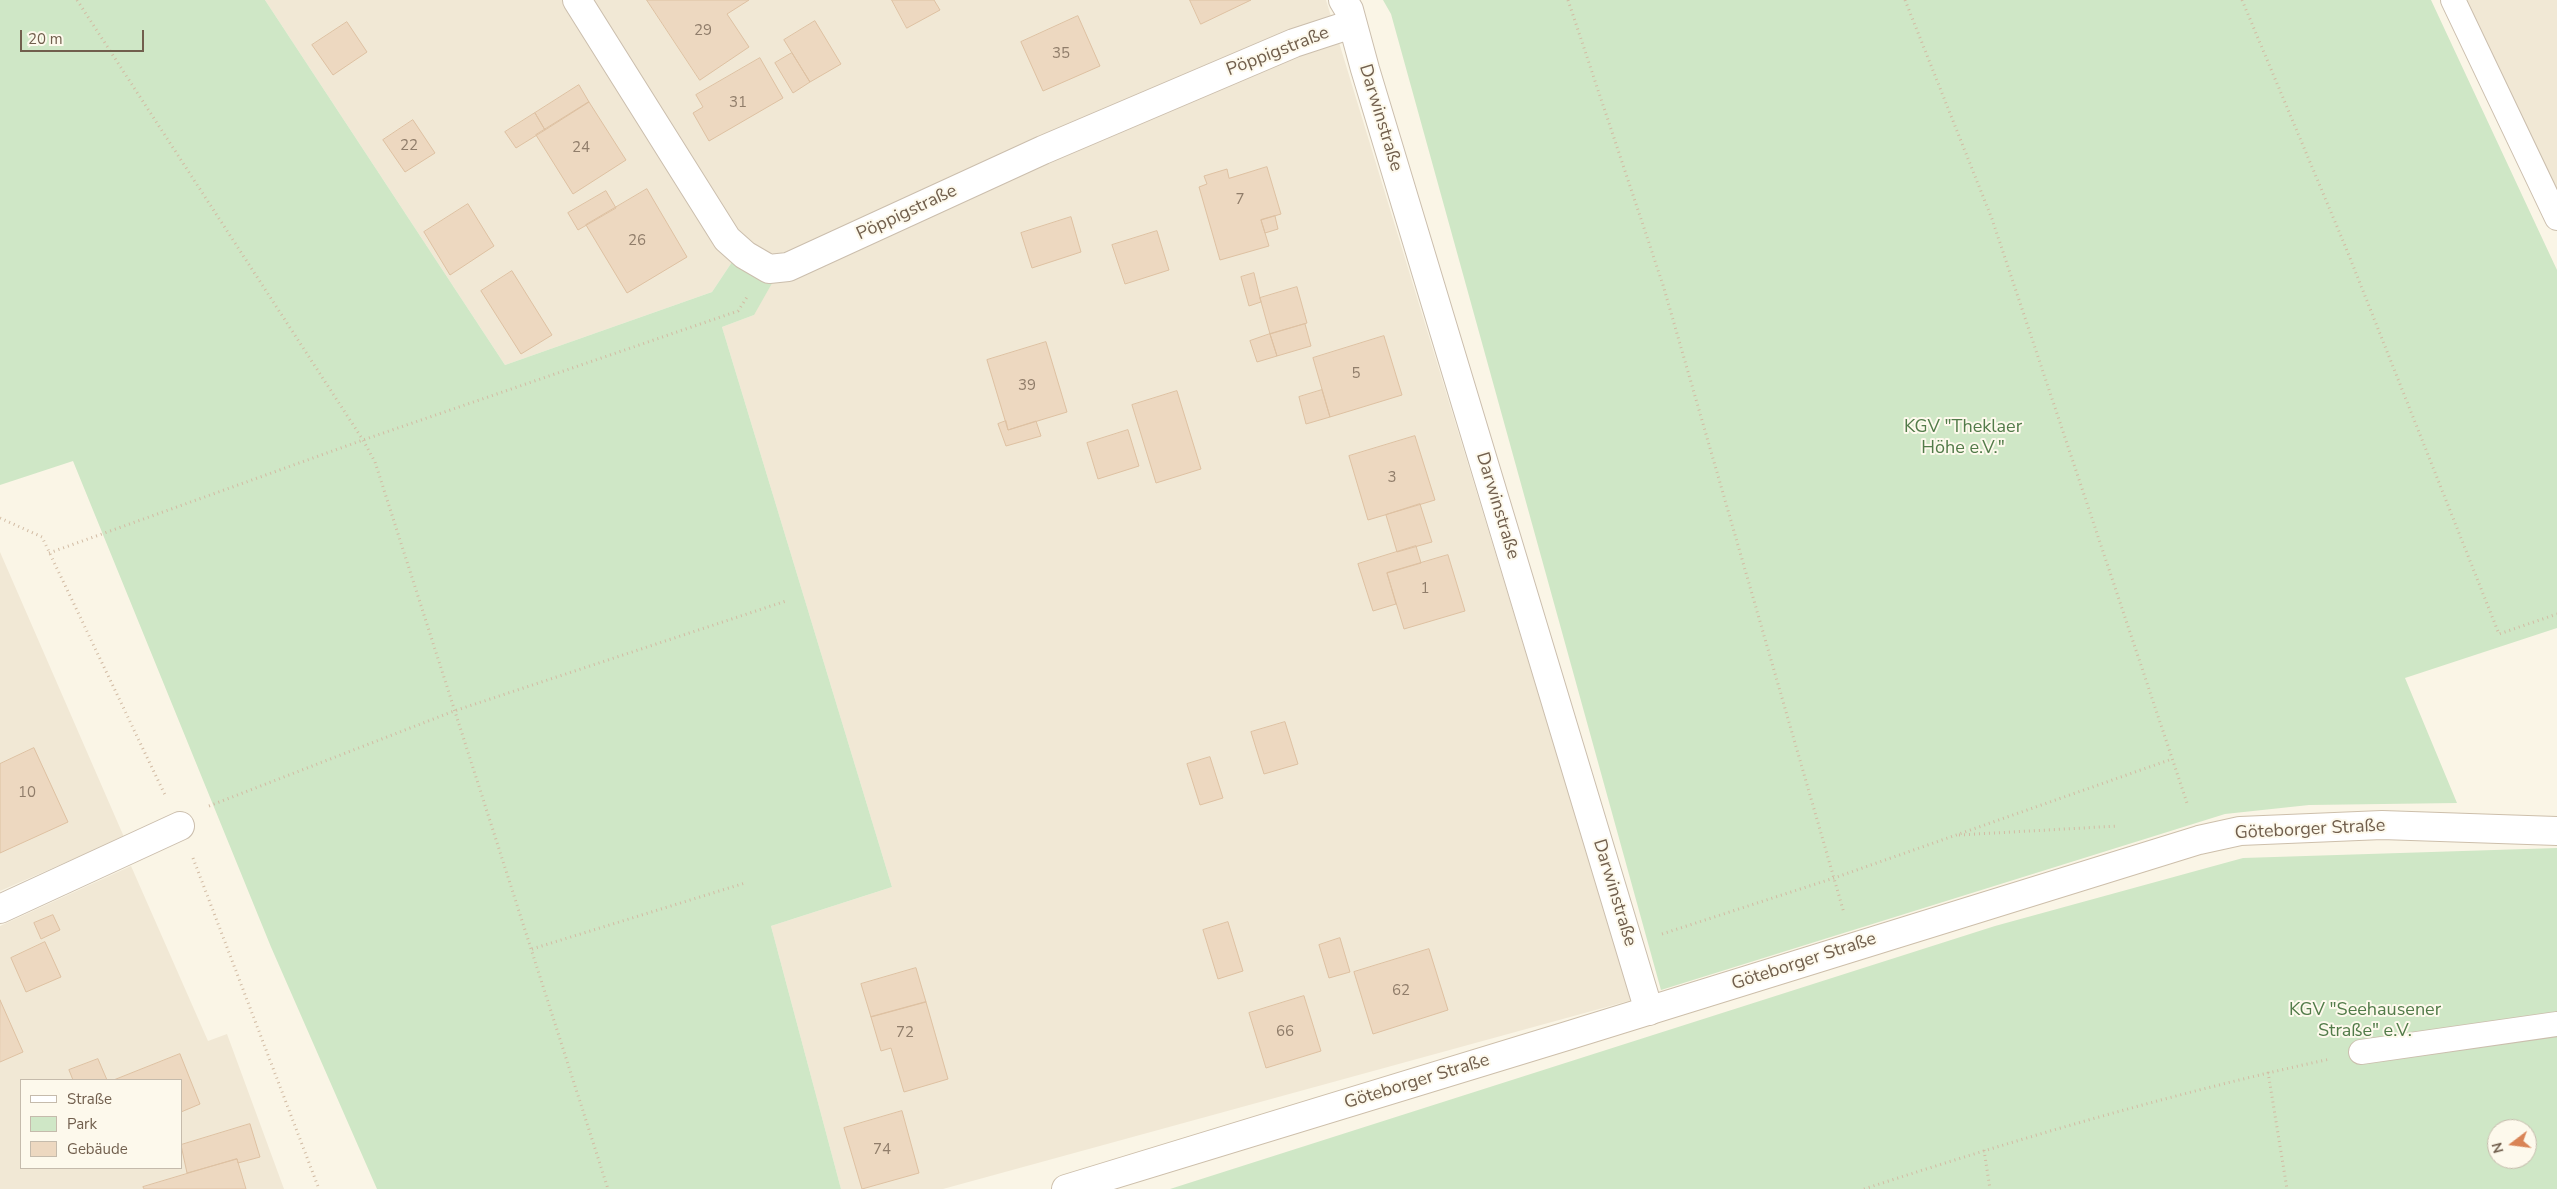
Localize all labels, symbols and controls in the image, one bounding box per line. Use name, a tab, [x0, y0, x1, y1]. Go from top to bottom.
scale bar	[22, 20, 146, 52]
house number: 29	[694, 22, 712, 40]
street label: Pöppigstraße	[1224, 23, 1332, 81]
text: 20 m	[28, 29, 63, 49]
house number: 35	[1052, 45, 1070, 63]
street label: Darwinstraße	[1353, 62, 1407, 174]
house number: 31	[729, 94, 747, 112]
house number: 22	[400, 137, 418, 155]
house number: 24	[572, 139, 590, 157]
street label: Pöppigstraße	[853, 180, 961, 246]
house number: 7	[1236, 191, 1244, 209]
house number: 26	[628, 232, 646, 250]
house number: 5	[1352, 365, 1360, 383]
house number: 39	[1018, 377, 1036, 395]
park label: KGV "Theklaer Höhe e.V."	[1904, 417, 2022, 459]
street label: Darwinstraße	[1470, 450, 1524, 562]
house number: 3	[1388, 469, 1396, 487]
house number: 1	[1421, 580, 1429, 598]
house number: 10	[18, 784, 36, 802]
street label: Göteborger Straße	[2234, 815, 2386, 845]
street label: Darwinstraße	[1587, 837, 1641, 949]
street label: Göteborger Straße	[1729, 928, 1879, 996]
house number: 62	[1392, 982, 1410, 1000]
park label: KGV "Seehausener Straße" e.V.	[2289, 1000, 2441, 1042]
house number: 66	[1276, 1023, 1294, 1041]
house number: 72	[896, 1024, 914, 1042]
street label: Göteborger Straße	[1342, 1050, 1492, 1114]
legend	[20, 1079, 182, 1169]
text: Straße	[67, 1089, 112, 1109]
text: Park	[67, 1114, 97, 1134]
north arrow	[2487, 1119, 2537, 1169]
text: Gebäude	[67, 1139, 128, 1159]
text: N	[2487, 1140, 2509, 1155]
house number: 74	[873, 1141, 891, 1159]

